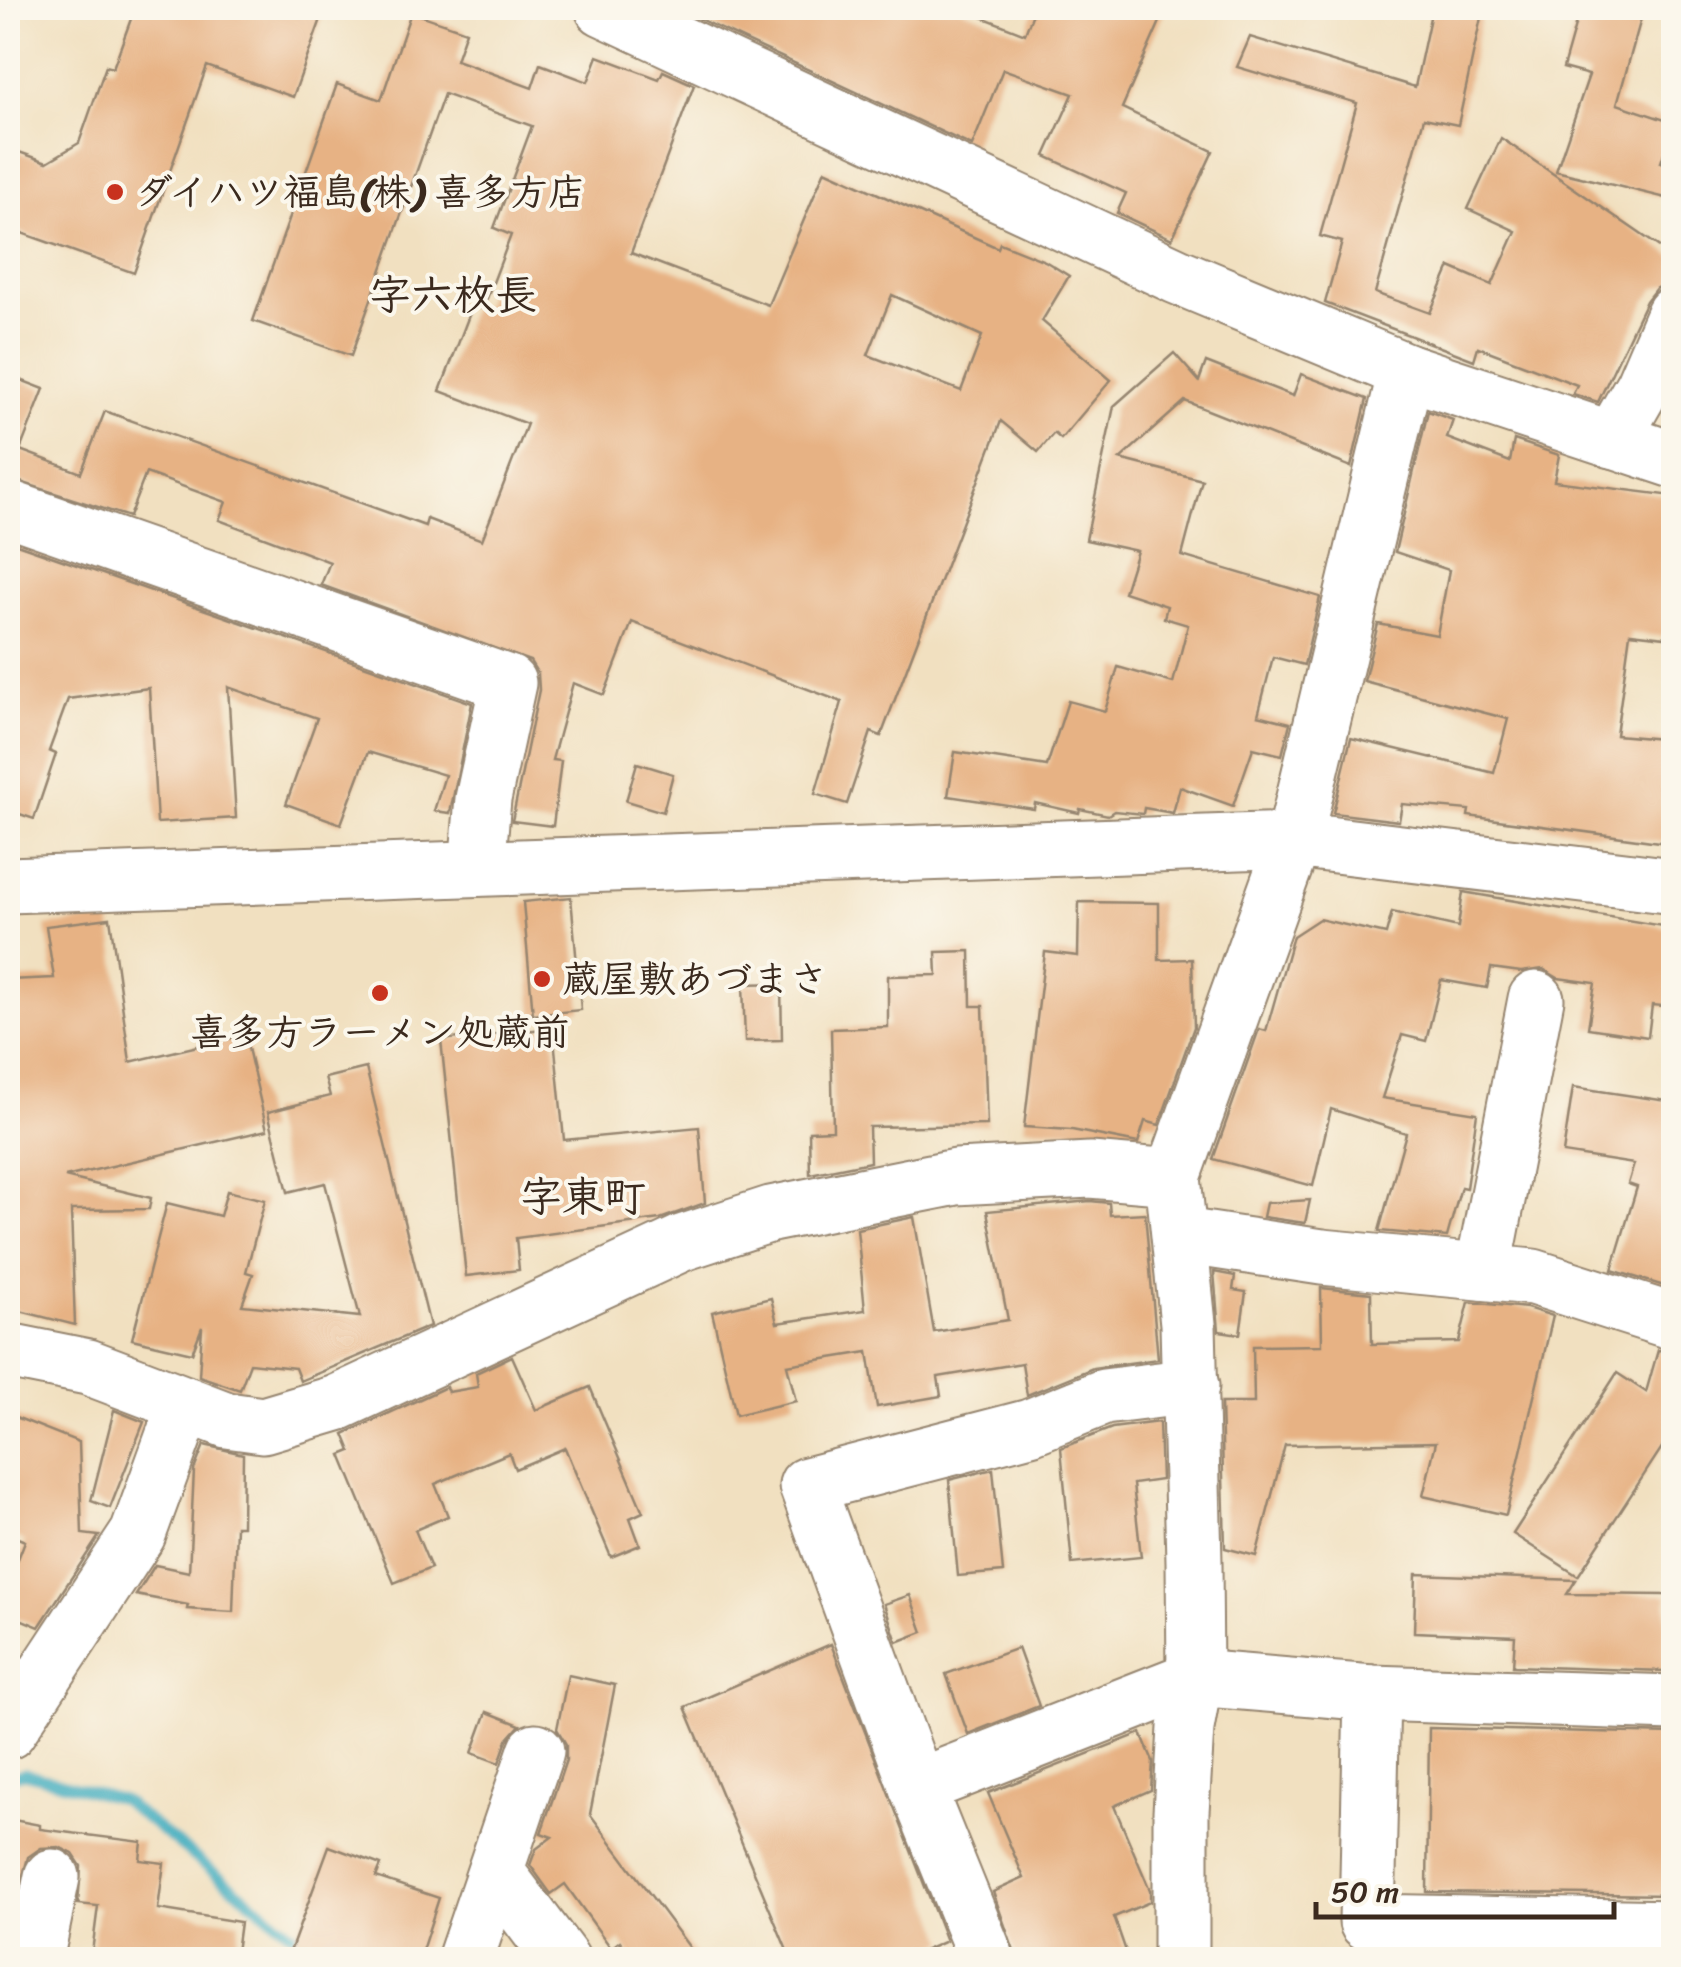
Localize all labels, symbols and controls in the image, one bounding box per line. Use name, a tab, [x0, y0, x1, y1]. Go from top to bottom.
place label: ダイハツ福島(株) 喜多方店	[135, 159, 586, 226]
marker: ダイハツ福島(株) 喜多方店	[104, 181, 126, 203]
district label: 字六枚長	[369, 258, 537, 332]
place label: 蔵屋敷あづまさ	[562, 946, 828, 1013]
marker: 蔵屋敷あづまさ	[531, 968, 553, 990]
marker: 喜多方ラーメン処蔵前	[369, 982, 391, 1004]
place label: 喜多方ラーメン処蔵前	[190, 999, 570, 1066]
district label: 字東町	[520, 1160, 646, 1234]
scale bar	[1316, 1857, 1614, 1919]
text: 50 m	[1331, 1865, 1399, 1919]

